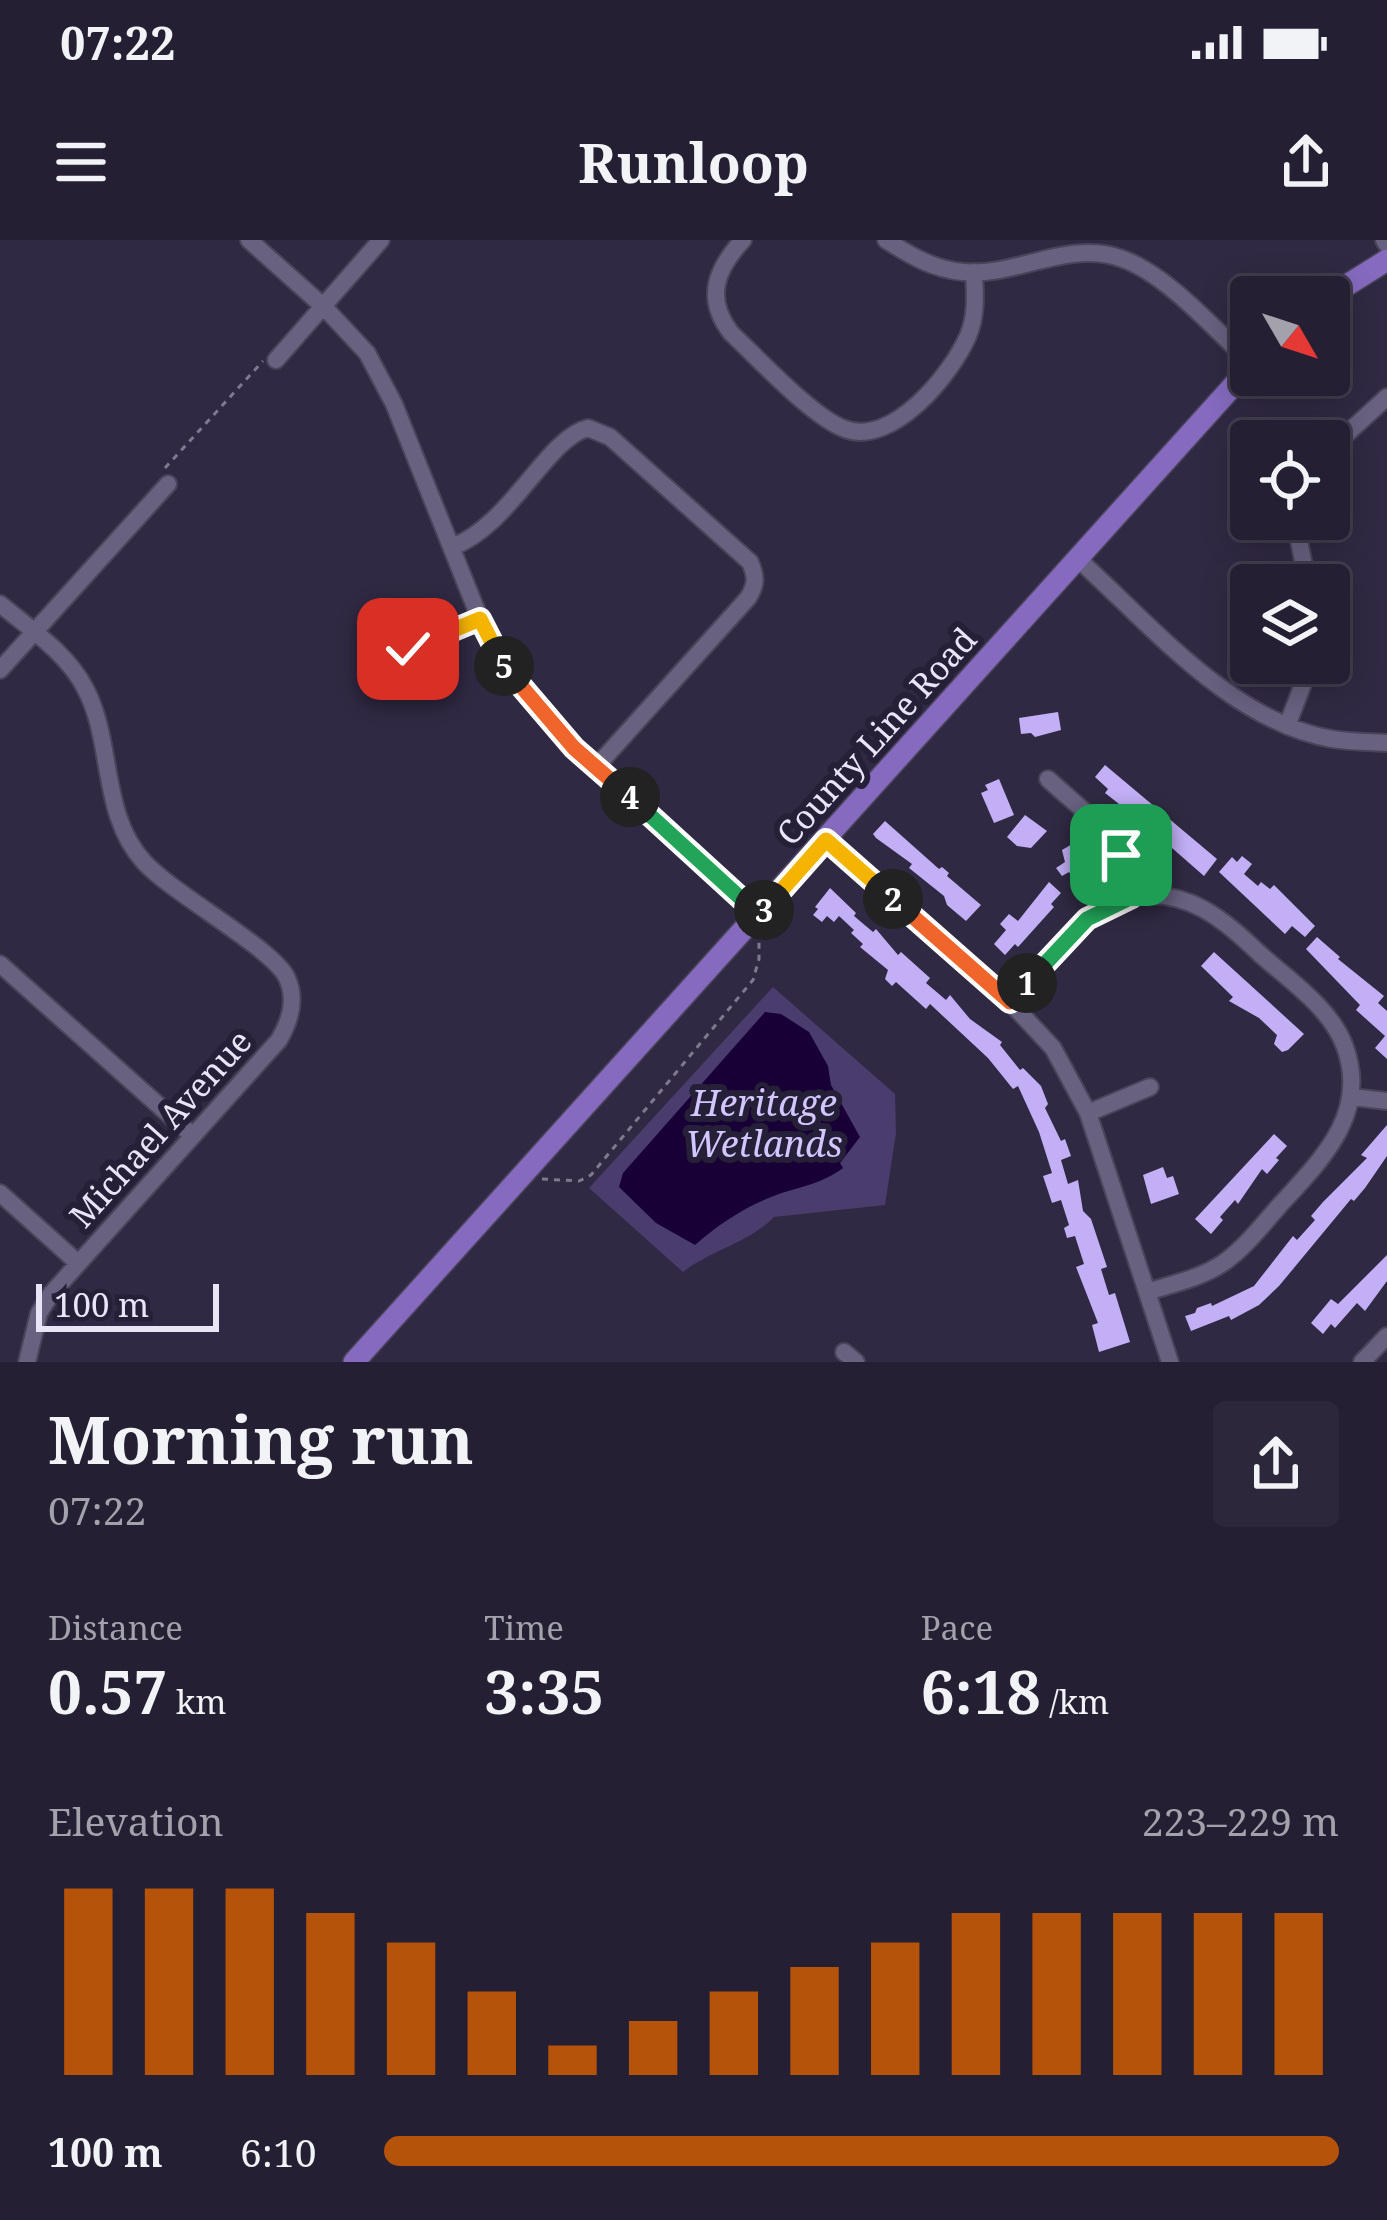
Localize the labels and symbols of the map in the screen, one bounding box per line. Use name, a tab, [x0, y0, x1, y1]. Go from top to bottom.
north arrow	[1230, 276, 1350, 396]
pin	[357, 598, 459, 700]
street label: County Line Road	[766, 617, 986, 855]
pin: 5	[474, 636, 534, 696]
pin: 4	[600, 767, 660, 827]
pin	[1070, 804, 1172, 906]
pin: 2	[863, 869, 923, 929]
pin: 3	[734, 880, 794, 940]
pin: 1	[997, 953, 1057, 1013]
street label: Michael Avenue	[59, 1019, 261, 1237]
water label: Heritage Wetlands	[685, 1078, 843, 1168]
scale bar	[36, 1278, 219, 1331]

